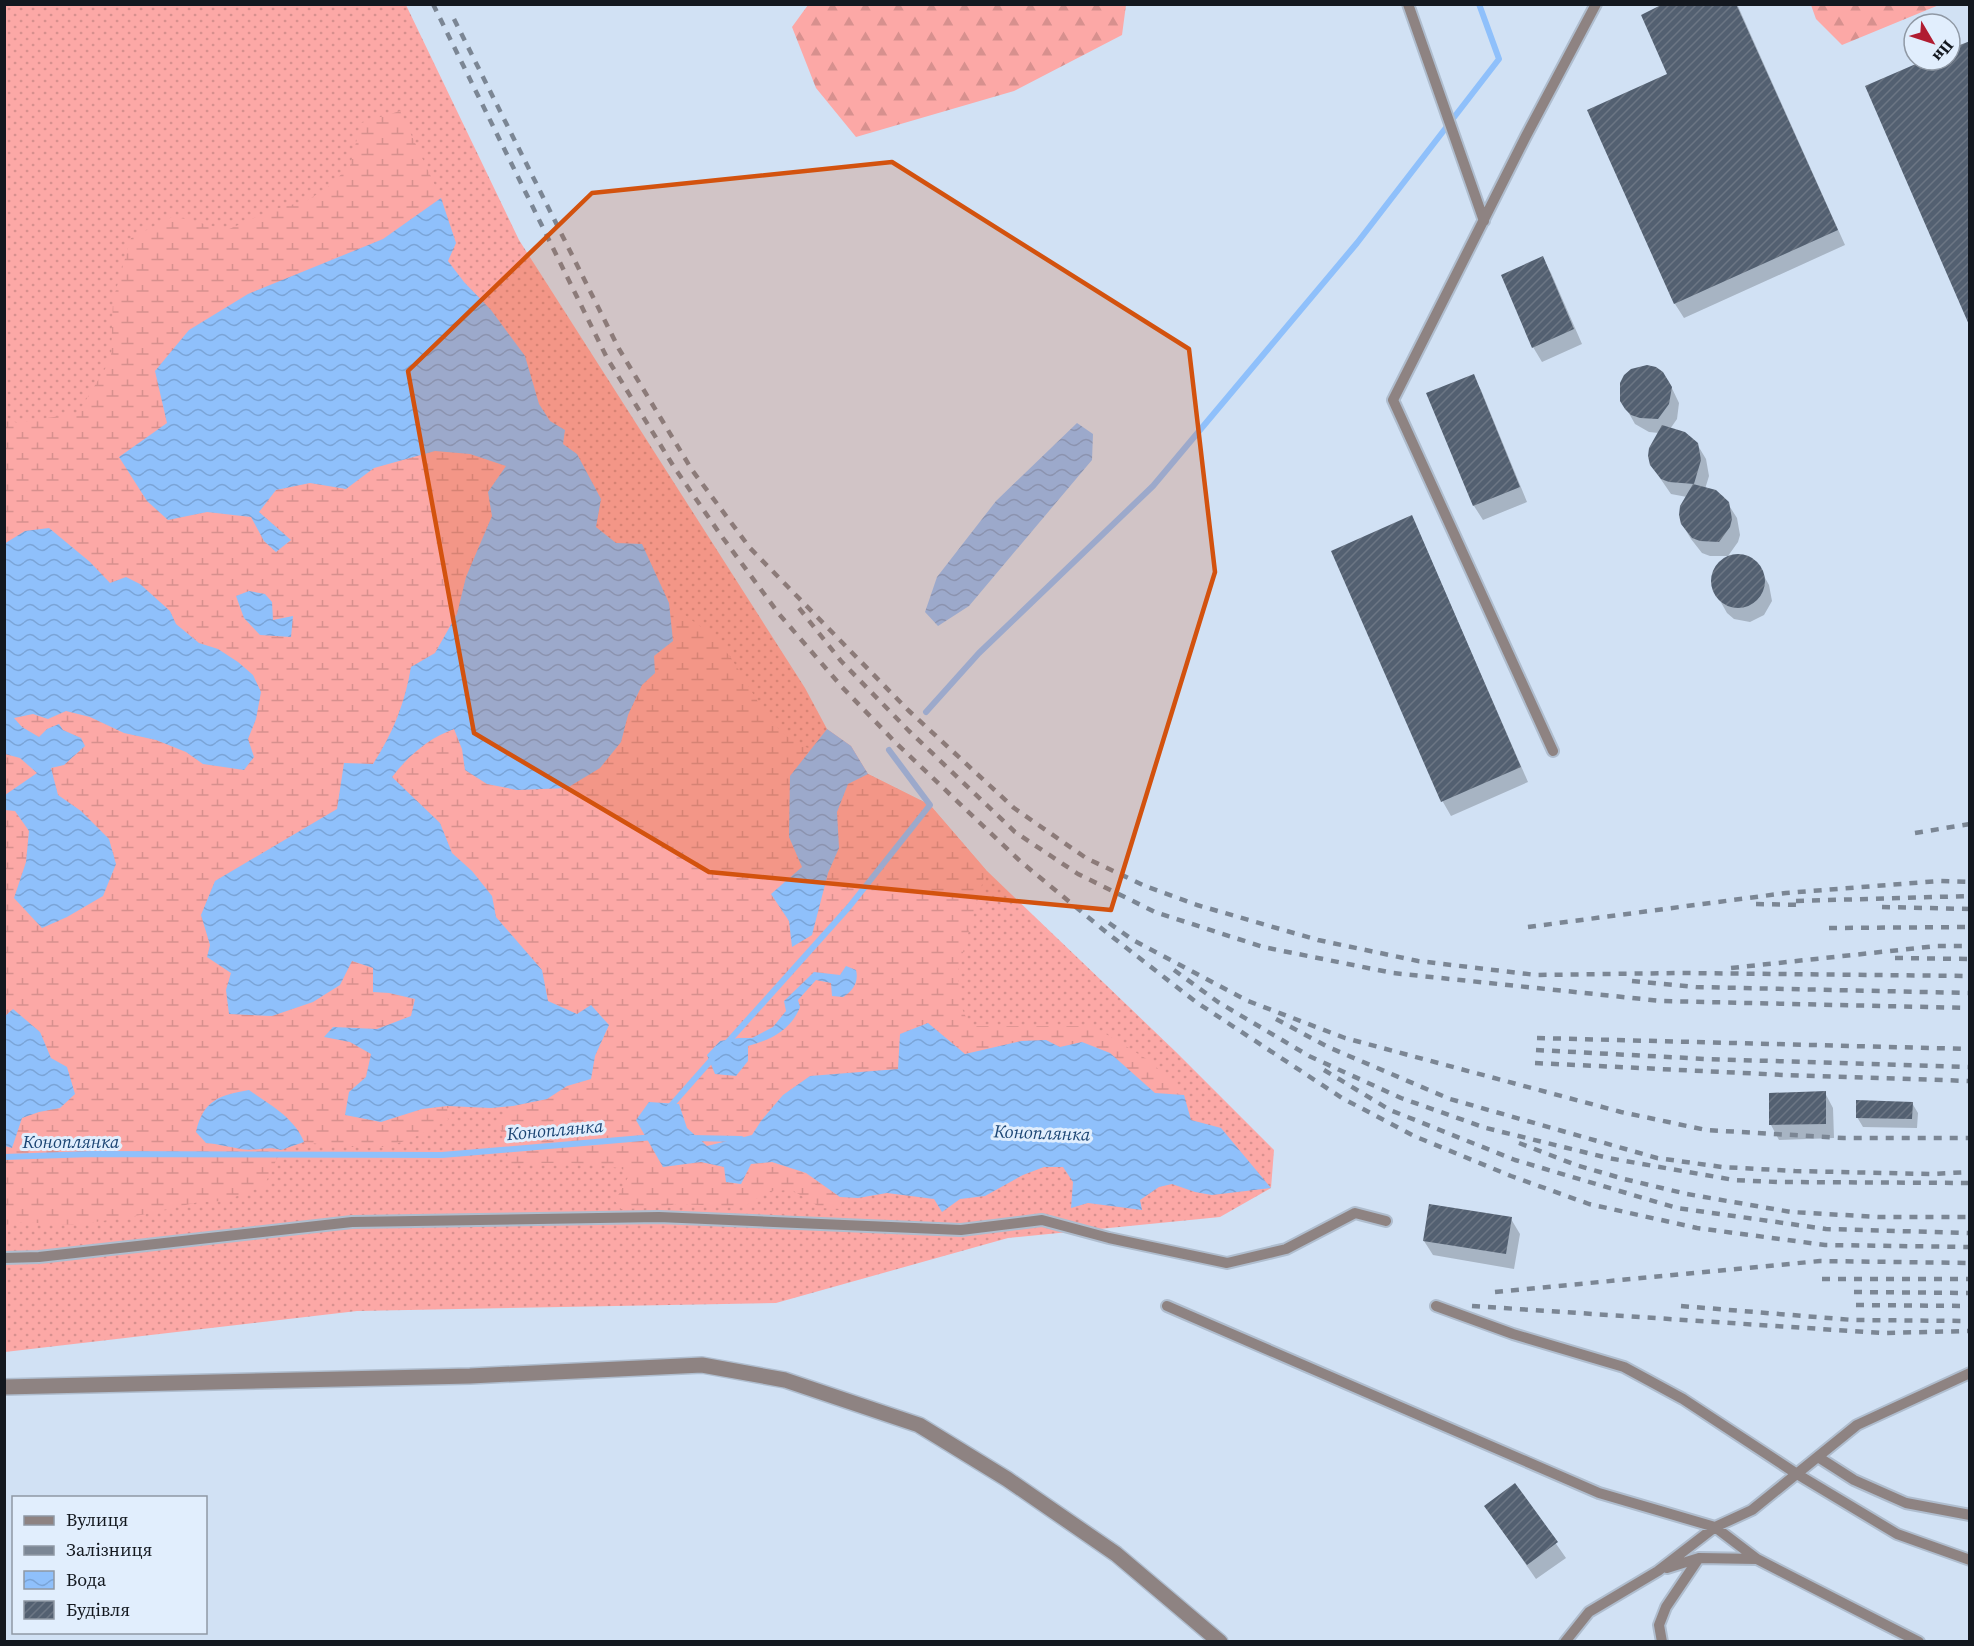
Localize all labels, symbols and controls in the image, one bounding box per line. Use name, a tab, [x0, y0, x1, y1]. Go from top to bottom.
north arrow	[1902, 12, 1962, 72]
text: Пн	[1928, 36, 1959, 67]
water label: Коноплянка	[505, 1113, 605, 1146]
water label: Коноплянка	[992, 1118, 1091, 1147]
water label: Коноплянка	[22, 1129, 120, 1154]
legend	[12, 1496, 207, 1634]
text: Вулиця	[66, 1507, 128, 1532]
text: Залізниця	[66, 1537, 152, 1562]
text: Вода	[66, 1567, 107, 1592]
text: Будівля	[66, 1597, 130, 1622]

